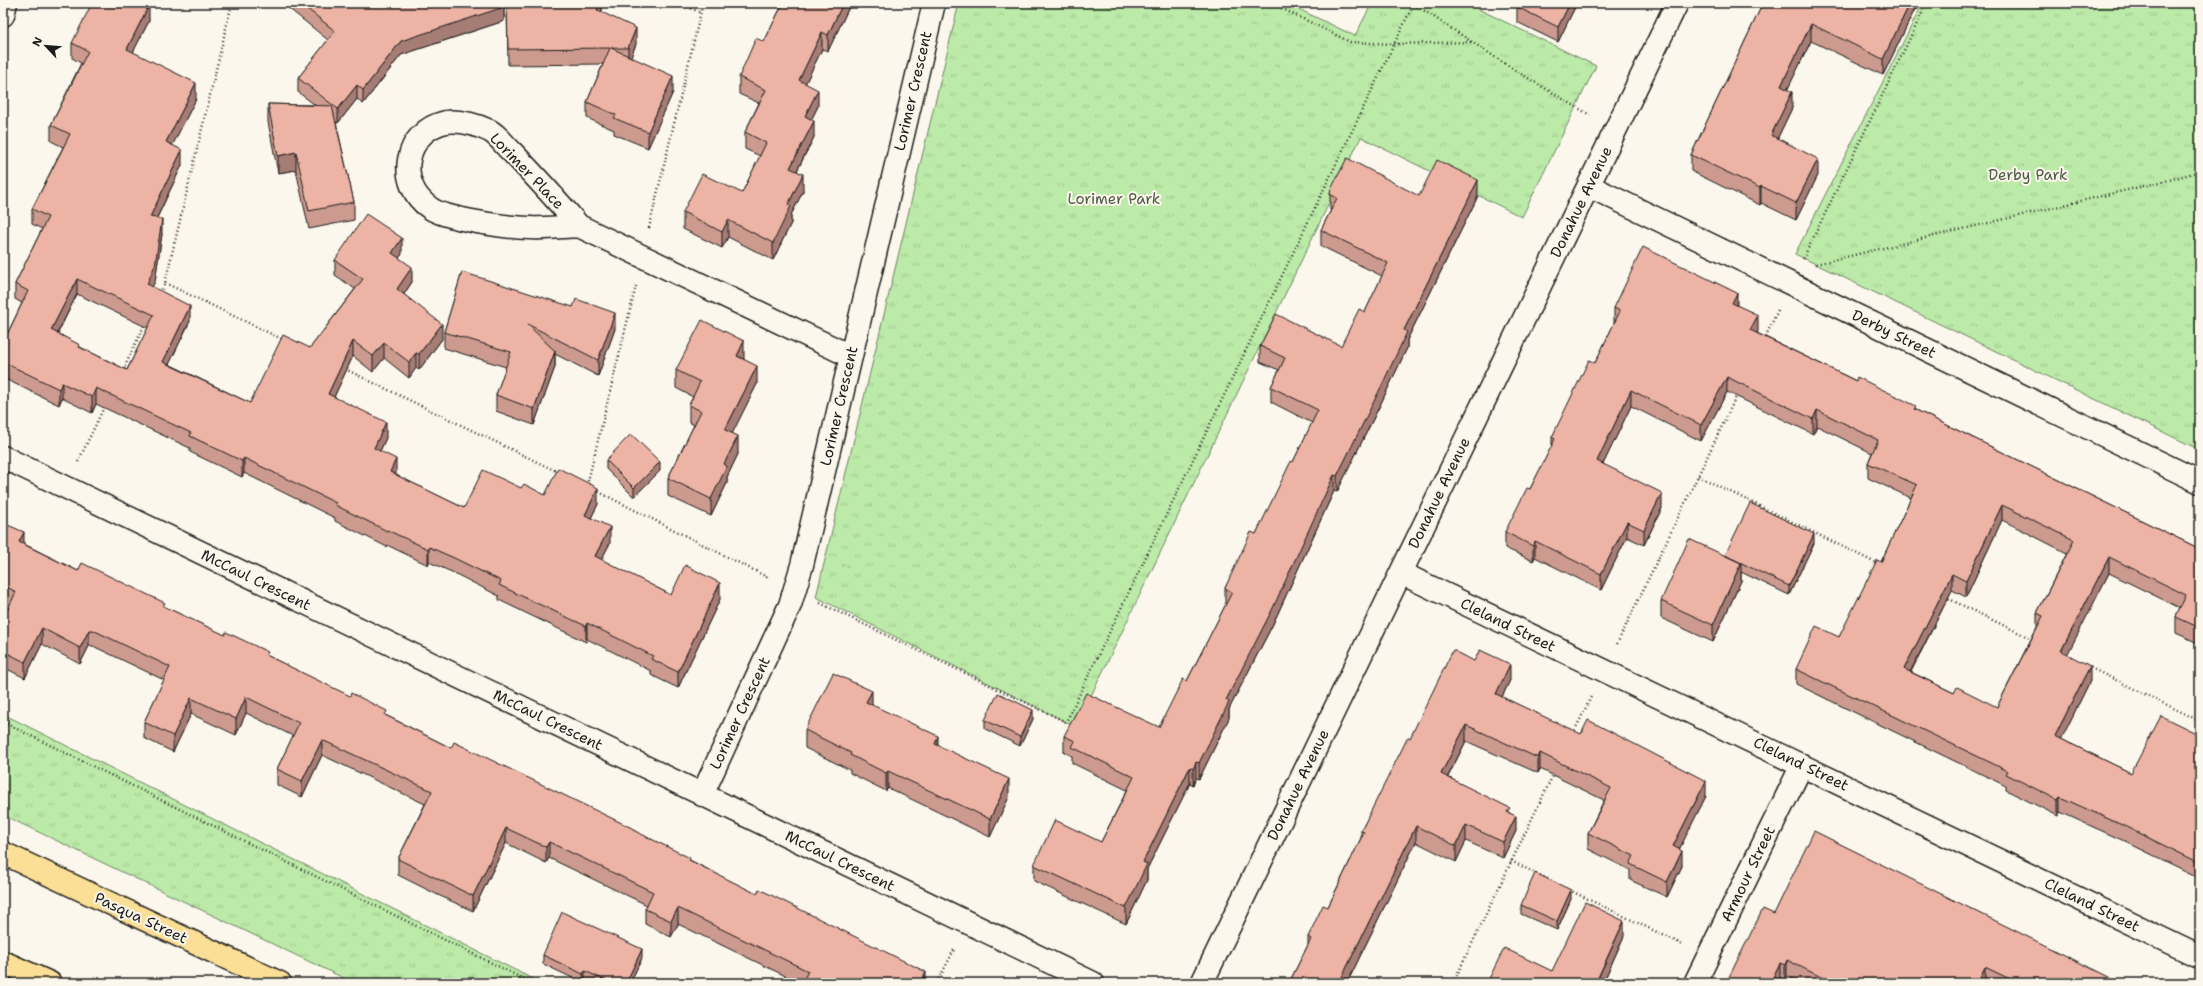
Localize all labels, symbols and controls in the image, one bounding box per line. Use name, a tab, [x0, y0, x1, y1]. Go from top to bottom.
north arrow	[26, 26, 66, 66]
street label: Lorimer Crescent	[890, 29, 936, 153]
text: N	[29, 34, 46, 49]
street label: Lorimer Place	[485, 128, 569, 214]
street label: Donahue Avenue	[1545, 143, 1617, 261]
park label: Derby Park	[1988, 165, 2068, 185]
park label: Lorimer Park	[1068, 189, 1160, 209]
street label: Derby Street	[1849, 305, 1939, 363]
street label: Lorimer Crescent	[816, 344, 862, 468]
street label: Donahue Avenue	[1403, 434, 1475, 552]
street label: McCaul Crescent	[198, 545, 314, 615]
street label: Cleland Street	[1457, 593, 1559, 657]
street label: Lorimer Crescent	[705, 653, 775, 773]
street label: McCaul Crescent	[490, 685, 606, 755]
street label: Donahue Avenue	[1262, 726, 1334, 844]
street label: Cleland Street	[1750, 732, 1852, 796]
street label: Armour Street	[1716, 823, 1780, 925]
street label: McCaul Crescent	[782, 826, 898, 896]
street label: Cleland Street	[2041, 873, 2143, 937]
street label: Pasqua Street	[91, 888, 191, 948]

